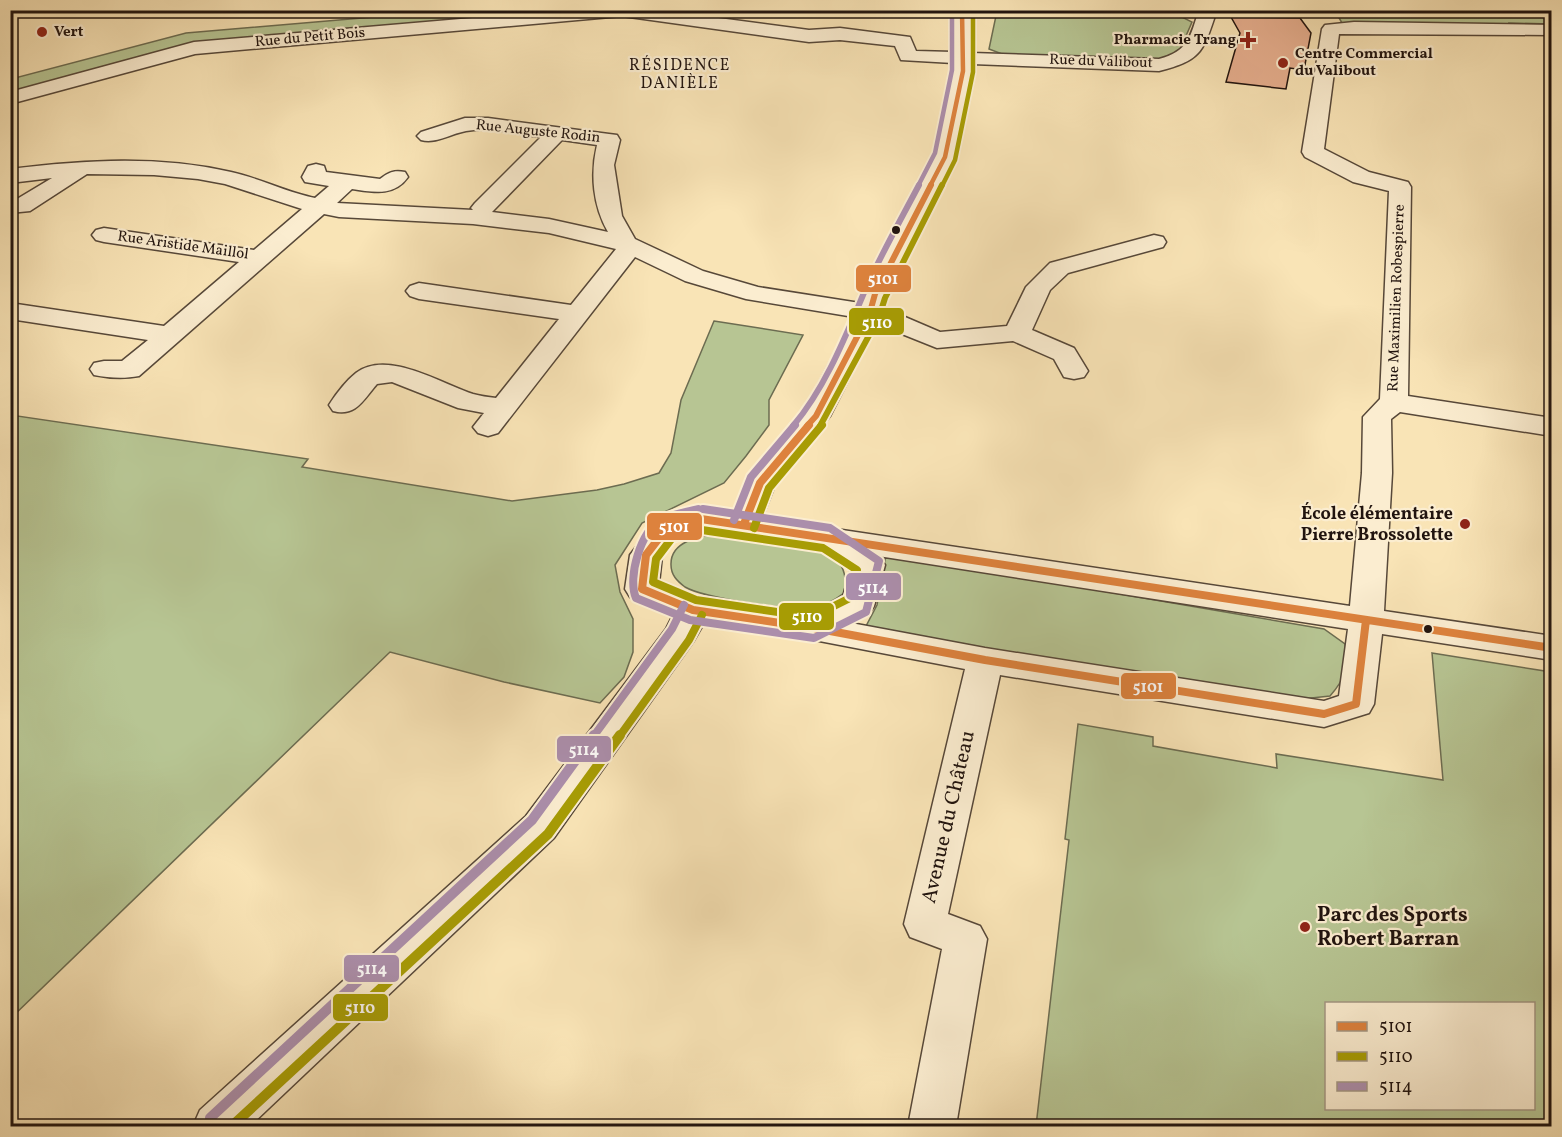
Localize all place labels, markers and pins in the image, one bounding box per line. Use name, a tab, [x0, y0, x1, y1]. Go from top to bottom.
place label: Vert	[54, 22, 84, 43]
marker: Vert	[35, 25, 49, 39]
place label: Pharmacie Trang	[1114, 30, 1236, 51]
marker: Pharmacie Trang	[1241, 33, 1255, 47]
place label: Centre Commercial du Valibout	[1295, 44, 1433, 82]
marker: Centre Commercial du Valibout	[1276, 56, 1290, 70]
unlabelled marker	[890, 224, 902, 236]
place label: École élémentaire Pierre Brossolette	[1301, 502, 1453, 548]
marker: École élémentaire Pierre Brossolette	[1458, 517, 1472, 531]
unlabelled marker	[1422, 623, 1434, 635]
place label: Parc des Sports Robert Barran	[1317, 901, 1468, 954]
marker: Parc des Sports Robert Barran	[1298, 920, 1312, 934]

